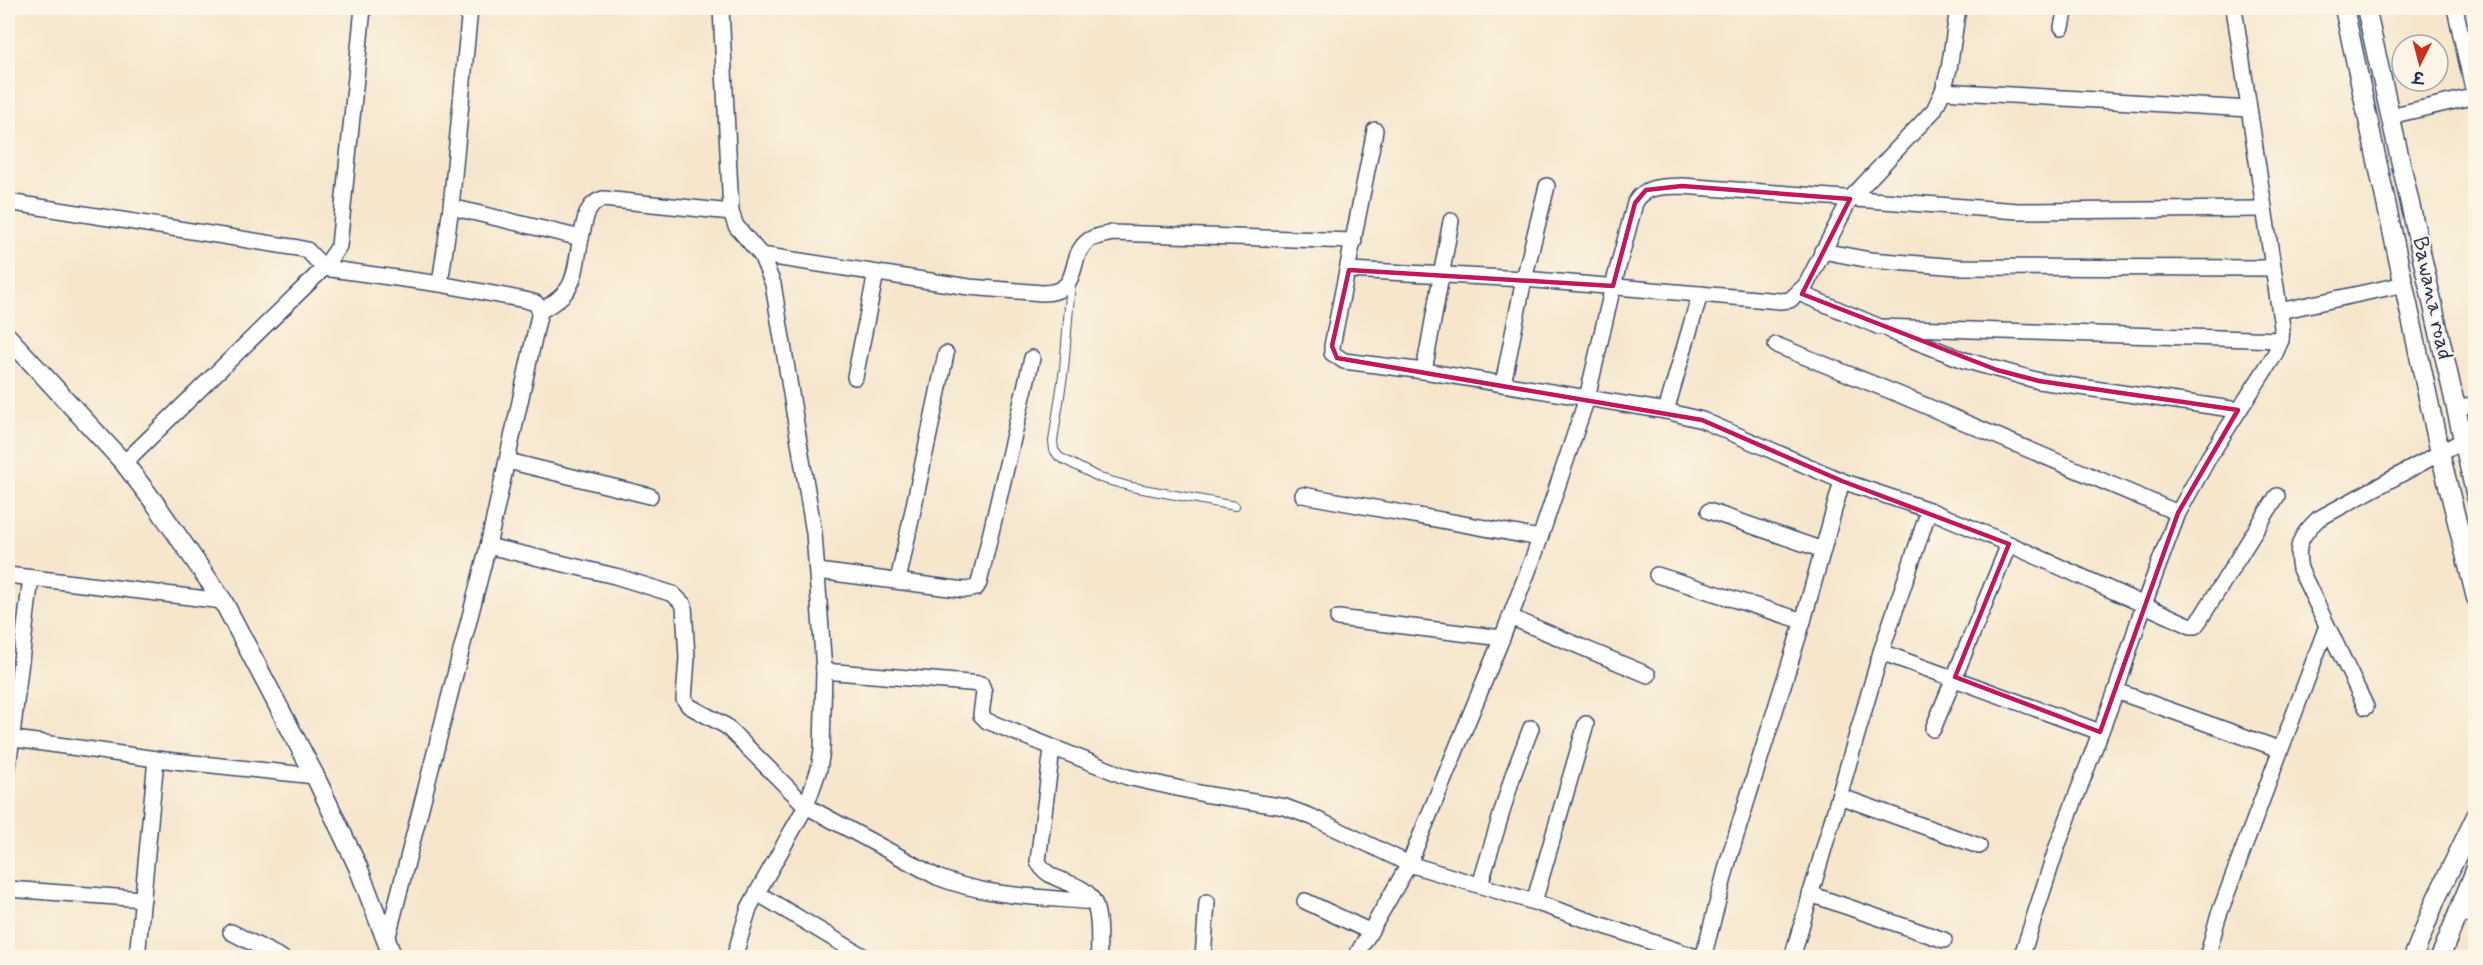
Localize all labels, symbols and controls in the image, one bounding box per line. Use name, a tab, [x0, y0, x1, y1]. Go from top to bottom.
north arrow	[2390, 33, 2450, 93]
text: उ	[2411, 65, 2427, 88]
street label: Bawana road	[2405, 234, 2459, 362]

